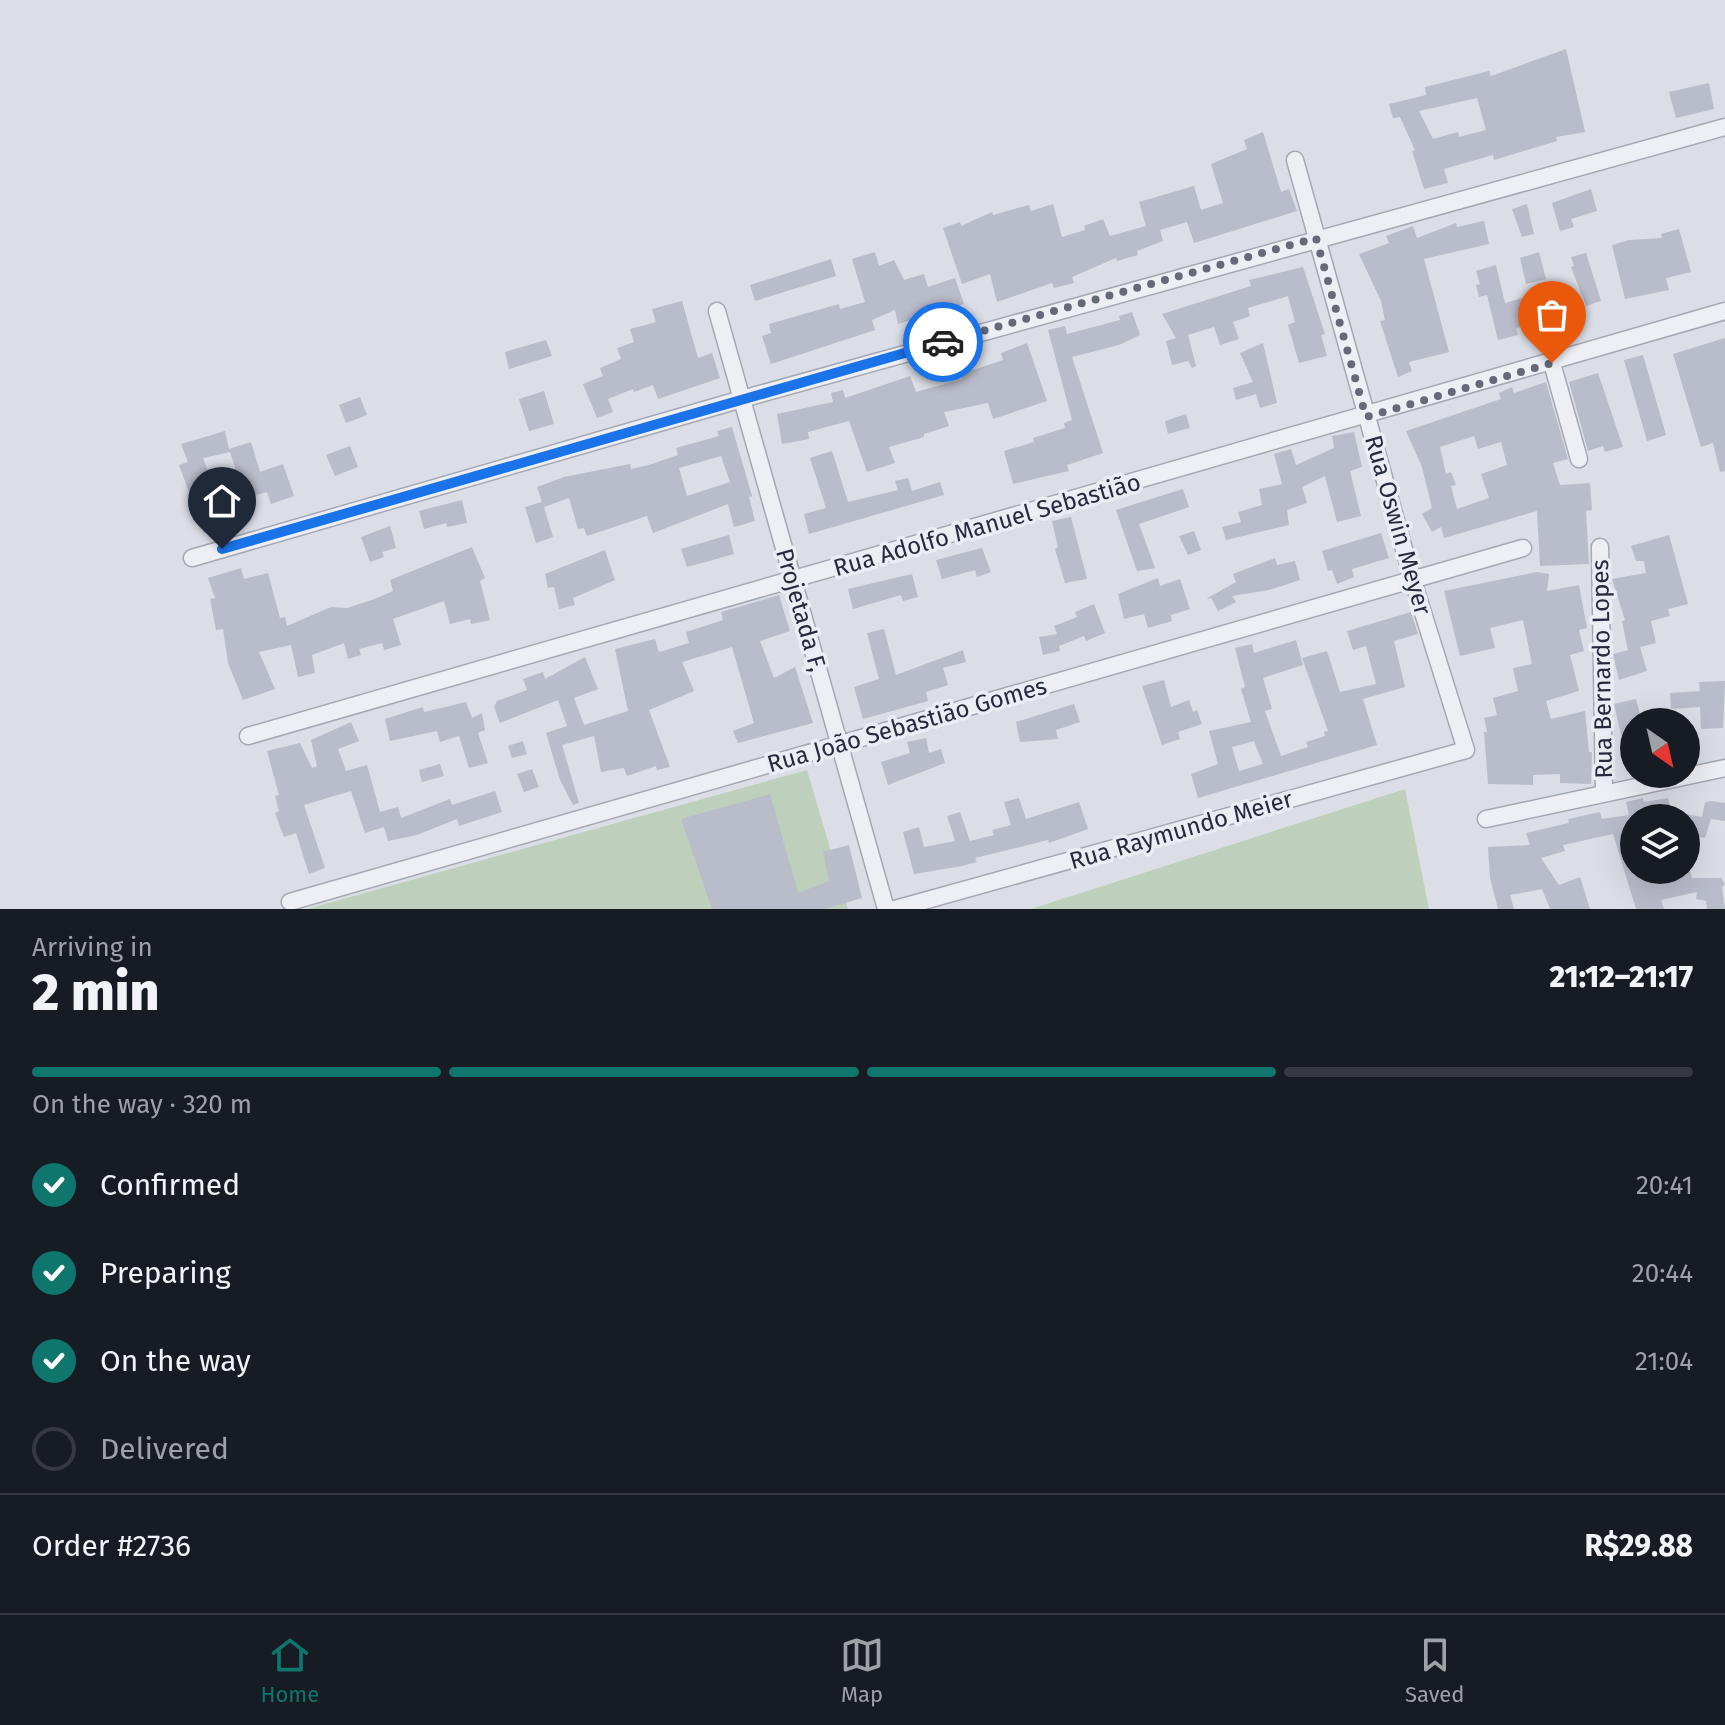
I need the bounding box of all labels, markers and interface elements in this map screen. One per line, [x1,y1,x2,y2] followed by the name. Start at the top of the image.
[1518,281,1586,363] pin
[1530,293,1574,337] icon: bag
[903,302,983,382] courier
[921,320,965,364] icon: car
[1359,432,1437,619] street label: Rua Oswin Meyer
[188,467,256,549] pin
[830,468,1144,582] street label: Rua Adolfo Manuel Sebastião
[200,479,244,523] icon: home
[770,545,832,675] street label: Projetada F,
[1586,559,1618,779] street label: Rua Bernardo Lopes
[764,672,1050,778] street label: Rua João Sebastião Gomes
[1620,708,1700,788] north arrow
[1620,708,1700,884] map controls
[1066,785,1297,875] street label: Rua Raymundo Meier
[1620,804,1700,884] button: layers
[32,932,153,963] text: Arriving in
[1549,959,1693,995] text: 21:12–21:17
[32,961,159,1024] text: 2 min
[32,1089,252,1120] text: On the way · 320 m
[32,1163,76,1207] icon: check
[100,1167,240,1203] text: Confirmed
[1636,1170,1693,1201] text: 20:41
[32,1251,76,1295] icon: check
[100,1255,231,1291] text: Preparing
[1632,1258,1693,1289] text: 20:44
[32,1339,76,1383] icon: check
[100,1343,251,1379] text: On the way
[1635,1346,1693,1377] text: 21:04
[100,1431,229,1467] text: Delivered
[32,1528,191,1564] text: Order #2736
[1585,1528,1693,1564] text: R$29.88
[260,1633,319,1708] tab: Home
[840,1633,884,1708] tab: Map
[1405,1633,1465,1708] tab: Saved

